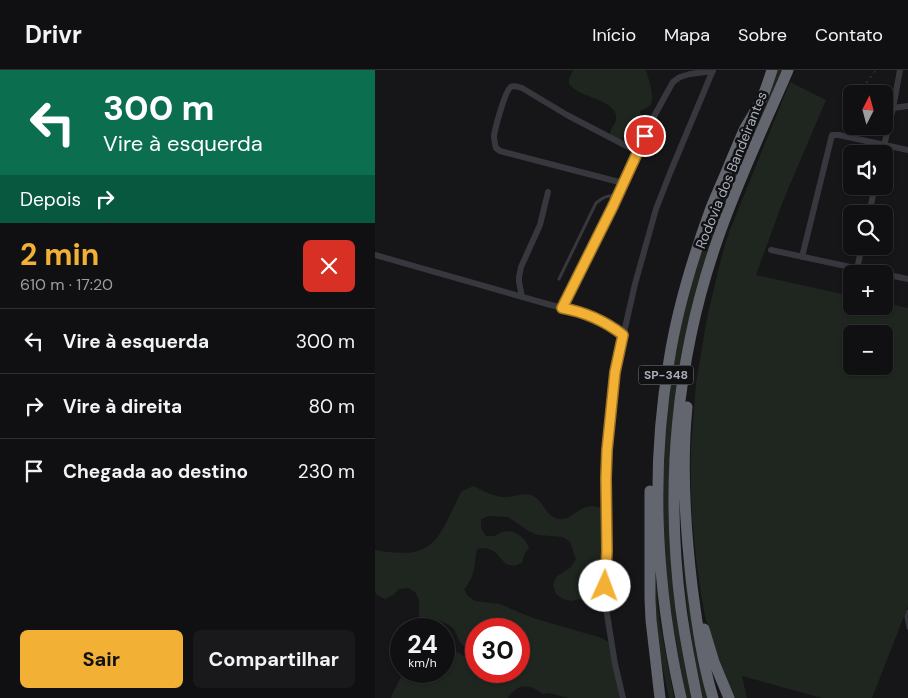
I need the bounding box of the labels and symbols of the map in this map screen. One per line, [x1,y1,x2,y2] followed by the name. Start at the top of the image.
[843,85,893,135] north arrow
[691,89,771,251] street label: Rodovia dos Bandeirantes
[624,115,666,157] pin
[639,366,693,384] road number: SP-348
[578,559,630,611] position arrow
[465,618,530,683] speed limit sign: 30

